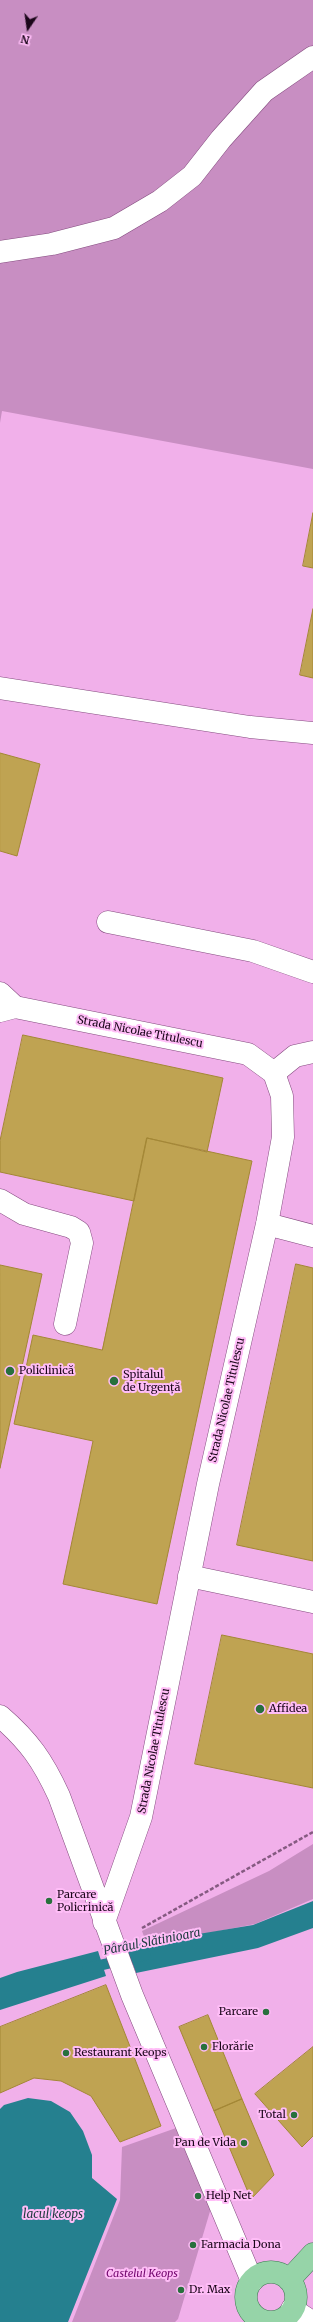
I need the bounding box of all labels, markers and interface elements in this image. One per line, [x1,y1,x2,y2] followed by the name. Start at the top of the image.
[8,8,48,48] north arrow
[19,32,31,47] text: N
[76,1013,204,1051] street label: Strada Nicolae Titulescu
[206,1336,248,1464] street label: Strada Nicolae Titulescu
[19,1364,74,1378] place label: Policlinică
[4,1365,16,1377] marker: Policlinică
[123,1368,180,1394] place label: Spitalul de Urgență
[108,1375,120,1387] marker: Spitalul de Urgență
[135,1687,173,1815] street label: Strada Nicolae Titulescu
[269,1702,307,1716] place label: Affidea
[254,1703,266,1715] marker: Affidea
[57,1888,113,1914] place label: Parcare Policrinică
[44,1896,54,1906] marker: Parcare Policrinică
[102,1926,202,1958] water label: Pârâul Slătinioara
[219,2005,258,2019] place label: Parcare
[261,2007,271,2017] marker: Parcare
[212,2040,253,2054] place label: Florărie
[199,2042,209,2052] marker: Florărie
[74,2046,167,2060] place label: Restaurant Keops
[61,2048,71,2058] marker: Restaurant Keops
[259,2108,286,2122] place label: Total
[289,2110,299,2120] marker: Total
[175,2136,236,2150] place label: Pan de Vida
[239,2138,249,2148] marker: Pan de Vida
[206,2189,251,2203] place label: Help Net
[193,2191,203,2201] marker: Help Net
[23,2208,83,2222] water label: lacul keops
[201,2238,281,2252] place label: Farmacia Dona
[188,2240,198,2250] marker: Farmacia Dona
[106,2267,178,2281] park label: Castelul Keops
[189,2283,230,2297] place label: Dr. Max
[176,2285,186,2295] marker: Dr. Max

